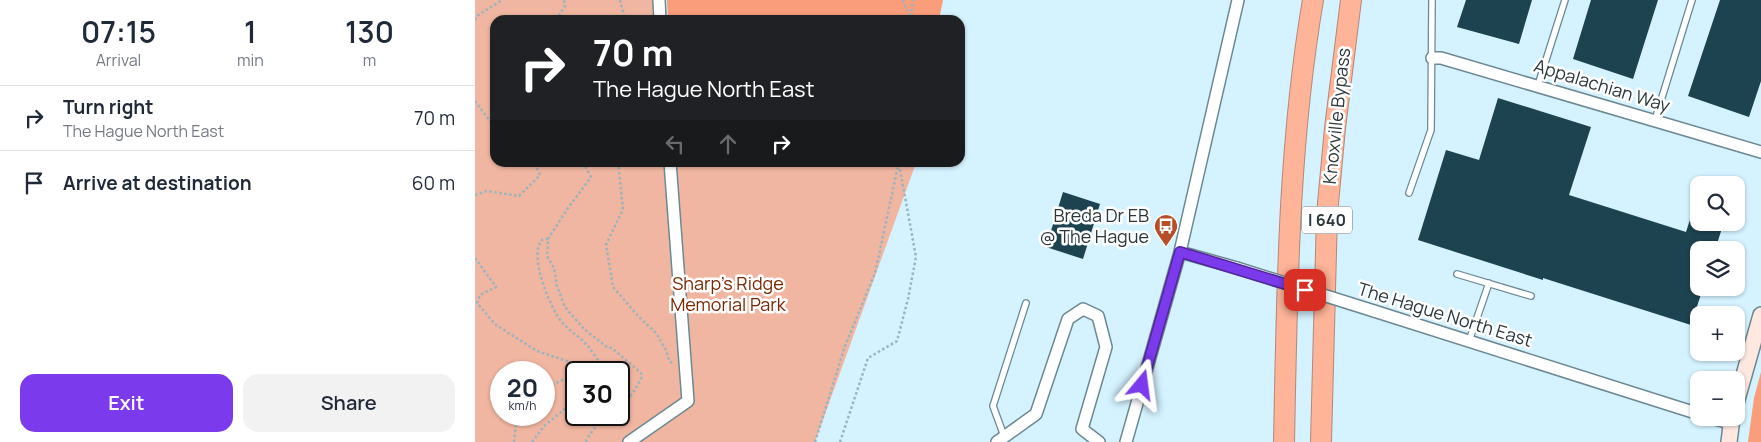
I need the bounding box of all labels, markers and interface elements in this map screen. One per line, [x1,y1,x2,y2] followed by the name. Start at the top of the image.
[81,11,156,52] text: 07:15
[244,11,257,52] text: 1
[345,11,394,52] text: 130
[593,29,673,77] text: 70 m
[510,35,575,100] icon: right
[1317,46,1355,185] street label: Knoxville Bypass
[96,49,141,71] text: Arrival
[237,49,264,71] text: min
[363,49,376,71] text: m
[1531,53,1674,117] street label: Appalachian Way
[593,74,814,104] text: The Hague North East
[63,94,153,120] text: Turn right
[20,104,48,132] icon: right
[414,105,455,131] text: 70 m
[63,120,224,142] text: The Hague North East
[661,130,689,158] icon: left
[714,130,742,158] icon: ahead
[767,130,795,158] icon: right
[20,169,48,197] icon: arrive
[63,170,252,196] text: Arrive at destination
[412,170,455,196] text: 60 m
[1690,176,1745,426] map controls
[1690,176,1745,231] button: search
[1039,203,1149,248] place label: Breda Dr EB @ The Hague
[1302,206,1352,234] road number: I 640
[1153,213,1179,247] bus stop icon: Breda Dr EB @ The Hague
[1690,241,1745,296] button: layers
[1284,269,1326,311] pin
[670,271,787,316] park label: Sharp's Ridge Memorial Park
[1291,276,1319,304] icon: arrive
[1355,276,1535,352] street label: The Hague North East
[1690,306,1745,361] button: +
[1115,358,1167,410] position arrow
[565,361,630,426] speed limit sign: 30
[507,370,538,405] text: 20
[1690,371,1745,426] button: −
[20,374,233,432] button: Exit
[243,374,455,432] button: Share
[509,397,536,414] text: km/h

